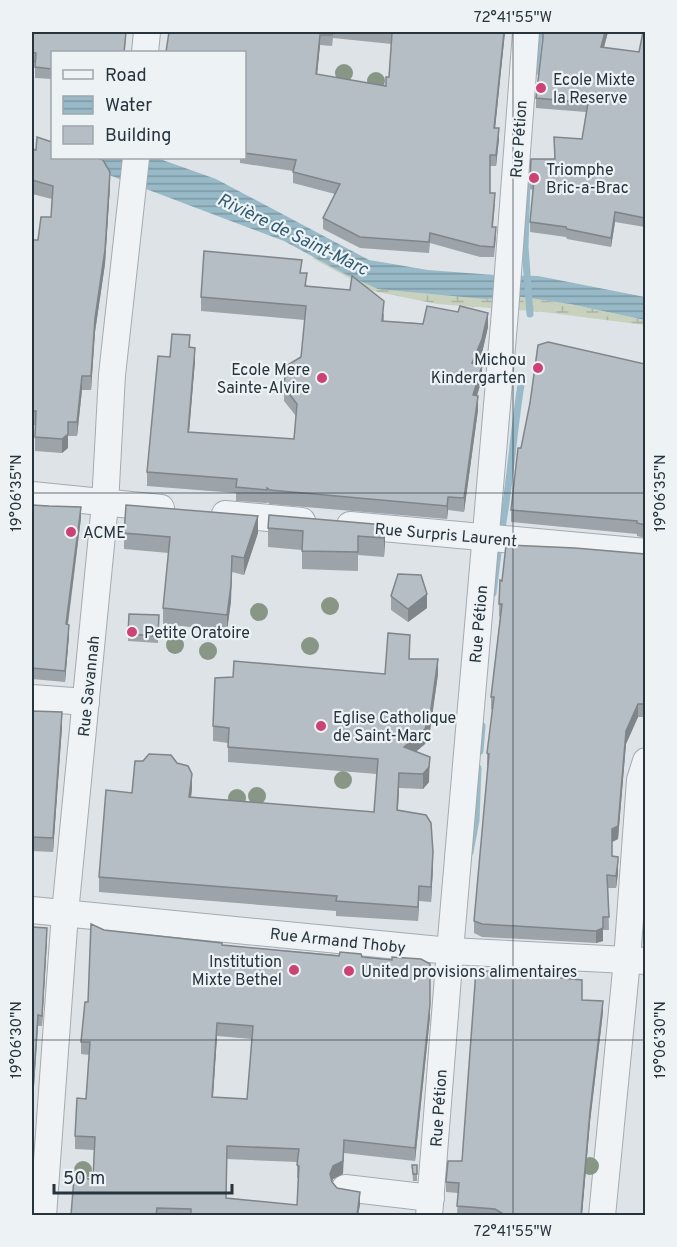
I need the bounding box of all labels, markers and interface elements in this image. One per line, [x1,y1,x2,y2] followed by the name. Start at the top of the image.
[474,9,552,28] text: 72°41'55"W
[51,51,246,159] legend
[105,65,147,88] text: Road
[553,71,635,109] place label: Ecole Mixte la Reserve
[534,81,548,95] marker: Ecole Mixte la Reserve
[105,95,152,118] text: Water
[507,99,533,179] street label: Rue Pétion
[105,125,171,148] text: Building
[546,161,629,199] place label: Triomphe Bric-a-Brac
[527,171,541,185] marker: Triomphe Bric-a-Brac
[213,189,372,282] water label: Rivière de Saint-Marc
[431,351,526,389] place label: Michou Kindergarten
[217,361,310,399] place label: Ecole Mere Sainte-Alvire
[531,361,545,375] marker: Michou Kindergarten
[315,371,329,385] marker: Ecole Mere Sainte-Alvire
[8,454,27,532] text: 19°06'35"N
[652,454,671,532] text: 19°06'35"N
[374,520,518,552] street label: Rue Surpris Laurent
[83,524,126,544] place label: ACME
[64,525,78,539] marker: ACME
[467,584,493,664] street label: Rue Pétion
[144,624,250,644] place label: Petite Oratoire
[125,625,139,639] marker: Petite Oratoire
[75,634,105,738] street label: Rue Savannah
[333,709,456,747] place label: Eglise Catholique de Saint-Marc
[314,719,328,733] marker: Eglise Catholique de Saint-Marc
[269,925,407,959] street label: Rue Armand Thoby
[192,953,282,991] place label: Institution Mixte Bethel
[287,963,301,977] marker: Institution Mixte Bethel
[361,963,577,983] place label: United provisions alimentaires
[342,964,356,978] marker: United provisions alimentaires
[8,1001,27,1079] text: 19°06'30"N
[652,1001,671,1079] text: 19°06'30"N
[427,1068,453,1148] street label: Rue Pétion
[54,1157,232,1195] scale bar
[63,1168,105,1191] text: 50 m
[474,1223,552,1242] text: 72°41'55"W

